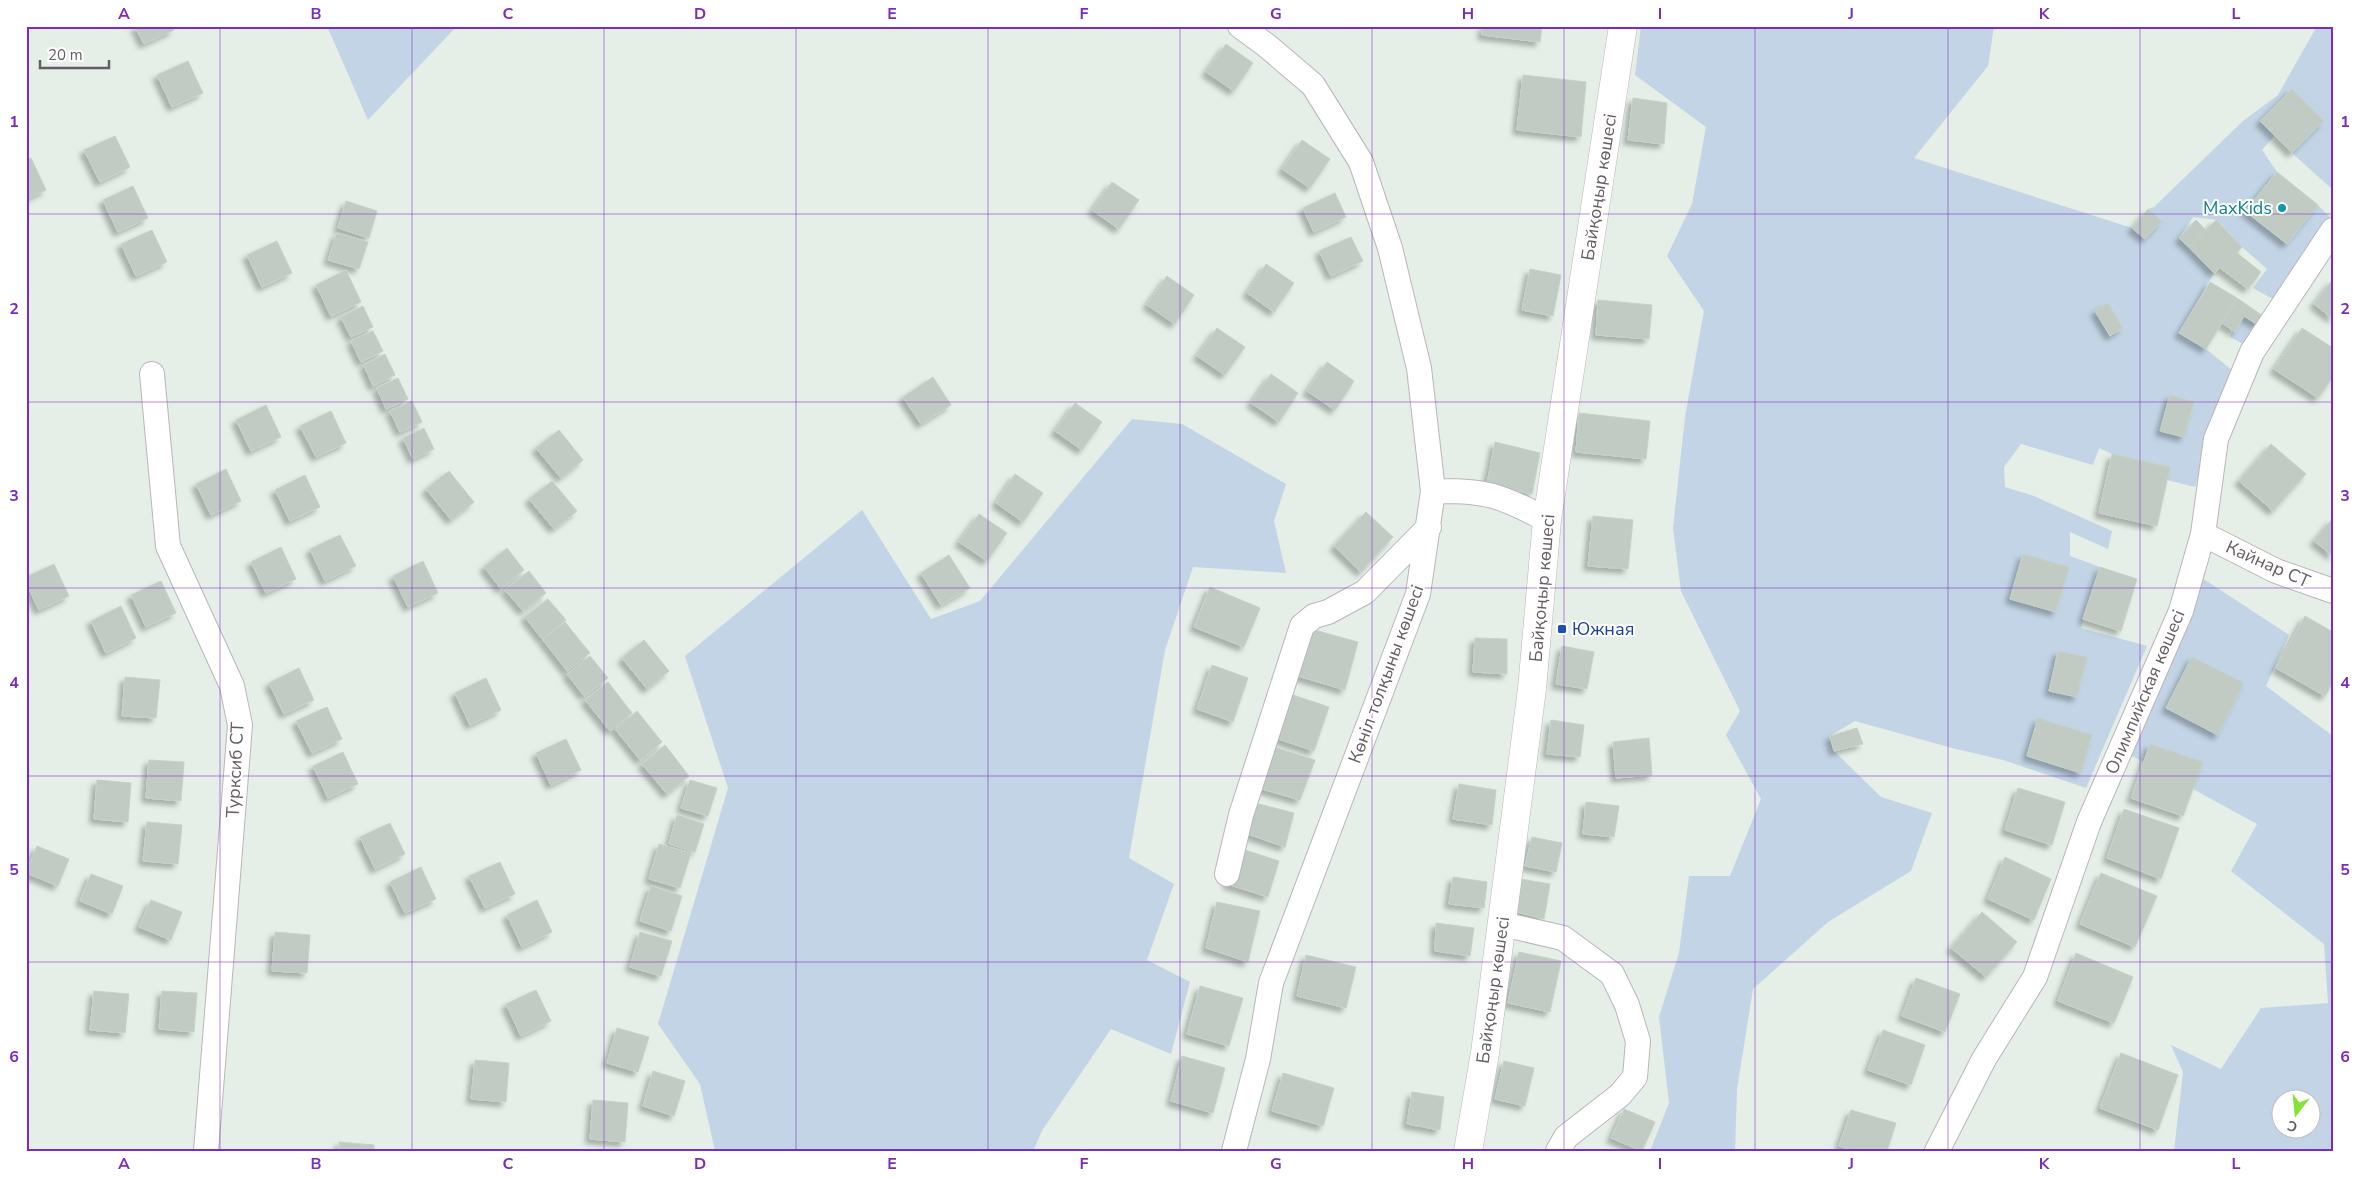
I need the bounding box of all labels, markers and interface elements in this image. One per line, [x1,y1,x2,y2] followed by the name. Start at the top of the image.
[118,3,130,25] text: A
[310,3,322,25] text: B
[503,3,514,25] text: C
[694,3,706,25] text: D
[887,3,897,25] text: E
[1080,3,1089,25] text: F
[1270,3,1282,25] text: G
[1462,3,1474,25] text: H
[1658,3,1662,25] text: I
[1847,3,1854,25] text: J
[2039,3,2051,25] text: K
[2232,3,2241,25] text: L
[40,38,109,70] scale bar
[48,45,83,65] text: 20 m
[9,111,19,133] text: 1
[2340,111,2350,133] text: 1
[1576,112,1622,262] street label: Байқоңыр көшесі
[2203,196,2272,220] place label: MaxKids
[2276,202,2288,214] marker: MaxKids
[9,298,19,320] text: 2
[2340,298,2350,320] text: 2
[9,485,19,507] text: 3
[2340,485,2350,507] text: 3
[1524,513,1560,663] street label: Байқоңыр көшесі
[2222,535,2314,593] street label: Кайнар СТ
[1343,582,1429,766] street label: Көніл толқыны көшесі
[2099,606,2191,778] street label: Олимпийская көшесі
[1572,617,1634,641] place label: Южная
[1556,623,1568,635] marker: Южная
[9,672,19,694] text: 4
[2340,672,2350,694] text: 4
[221,721,249,818] street label: Турксиб СТ
[9,859,19,881] text: 5
[2340,859,2350,881] text: 5
[1471,915,1515,1065] street label: Байқоңыр көшесі
[9,1046,19,1068] text: 6
[2340,1046,2350,1068] text: 6
[2272,1090,2322,1140] north arrow
[2285,1115,2300,1136] text: С
[118,1153,130,1175] text: A
[310,1153,322,1175] text: B
[503,1153,514,1175] text: C
[694,1153,706,1175] text: D
[887,1153,897,1175] text: E
[1080,1153,1089,1175] text: F
[1270,1153,1282,1175] text: G
[1462,1153,1474,1175] text: H
[1658,1153,1662,1175] text: I
[1847,1153,1854,1175] text: J
[2039,1153,2051,1175] text: K
[2232,1153,2241,1175] text: L

